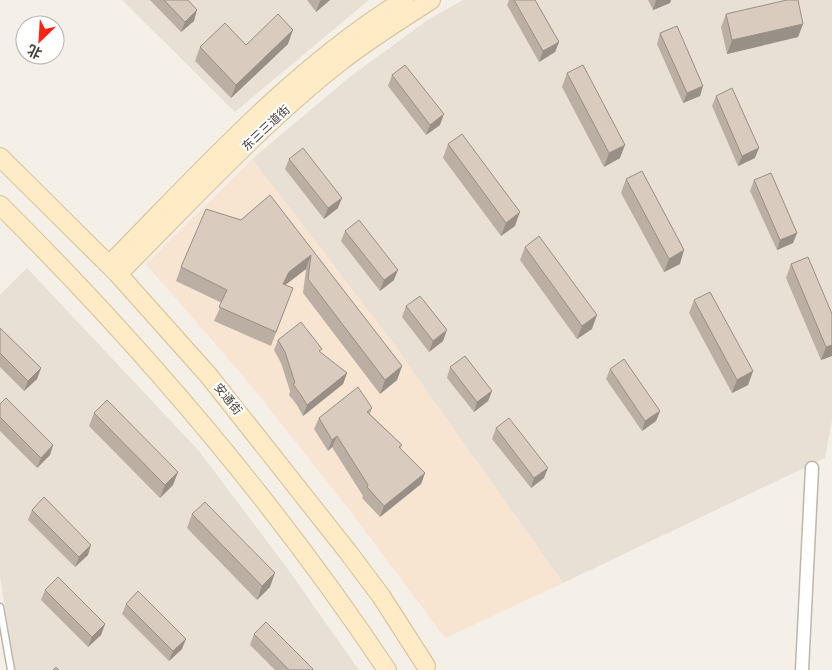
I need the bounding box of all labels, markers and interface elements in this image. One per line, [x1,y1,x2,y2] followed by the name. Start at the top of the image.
[15,15,65,65] north arrow
[25,42,44,62] text: 北
[239,102,293,154] street label: 东三三道街
[211,381,245,417] street label: 安通街

